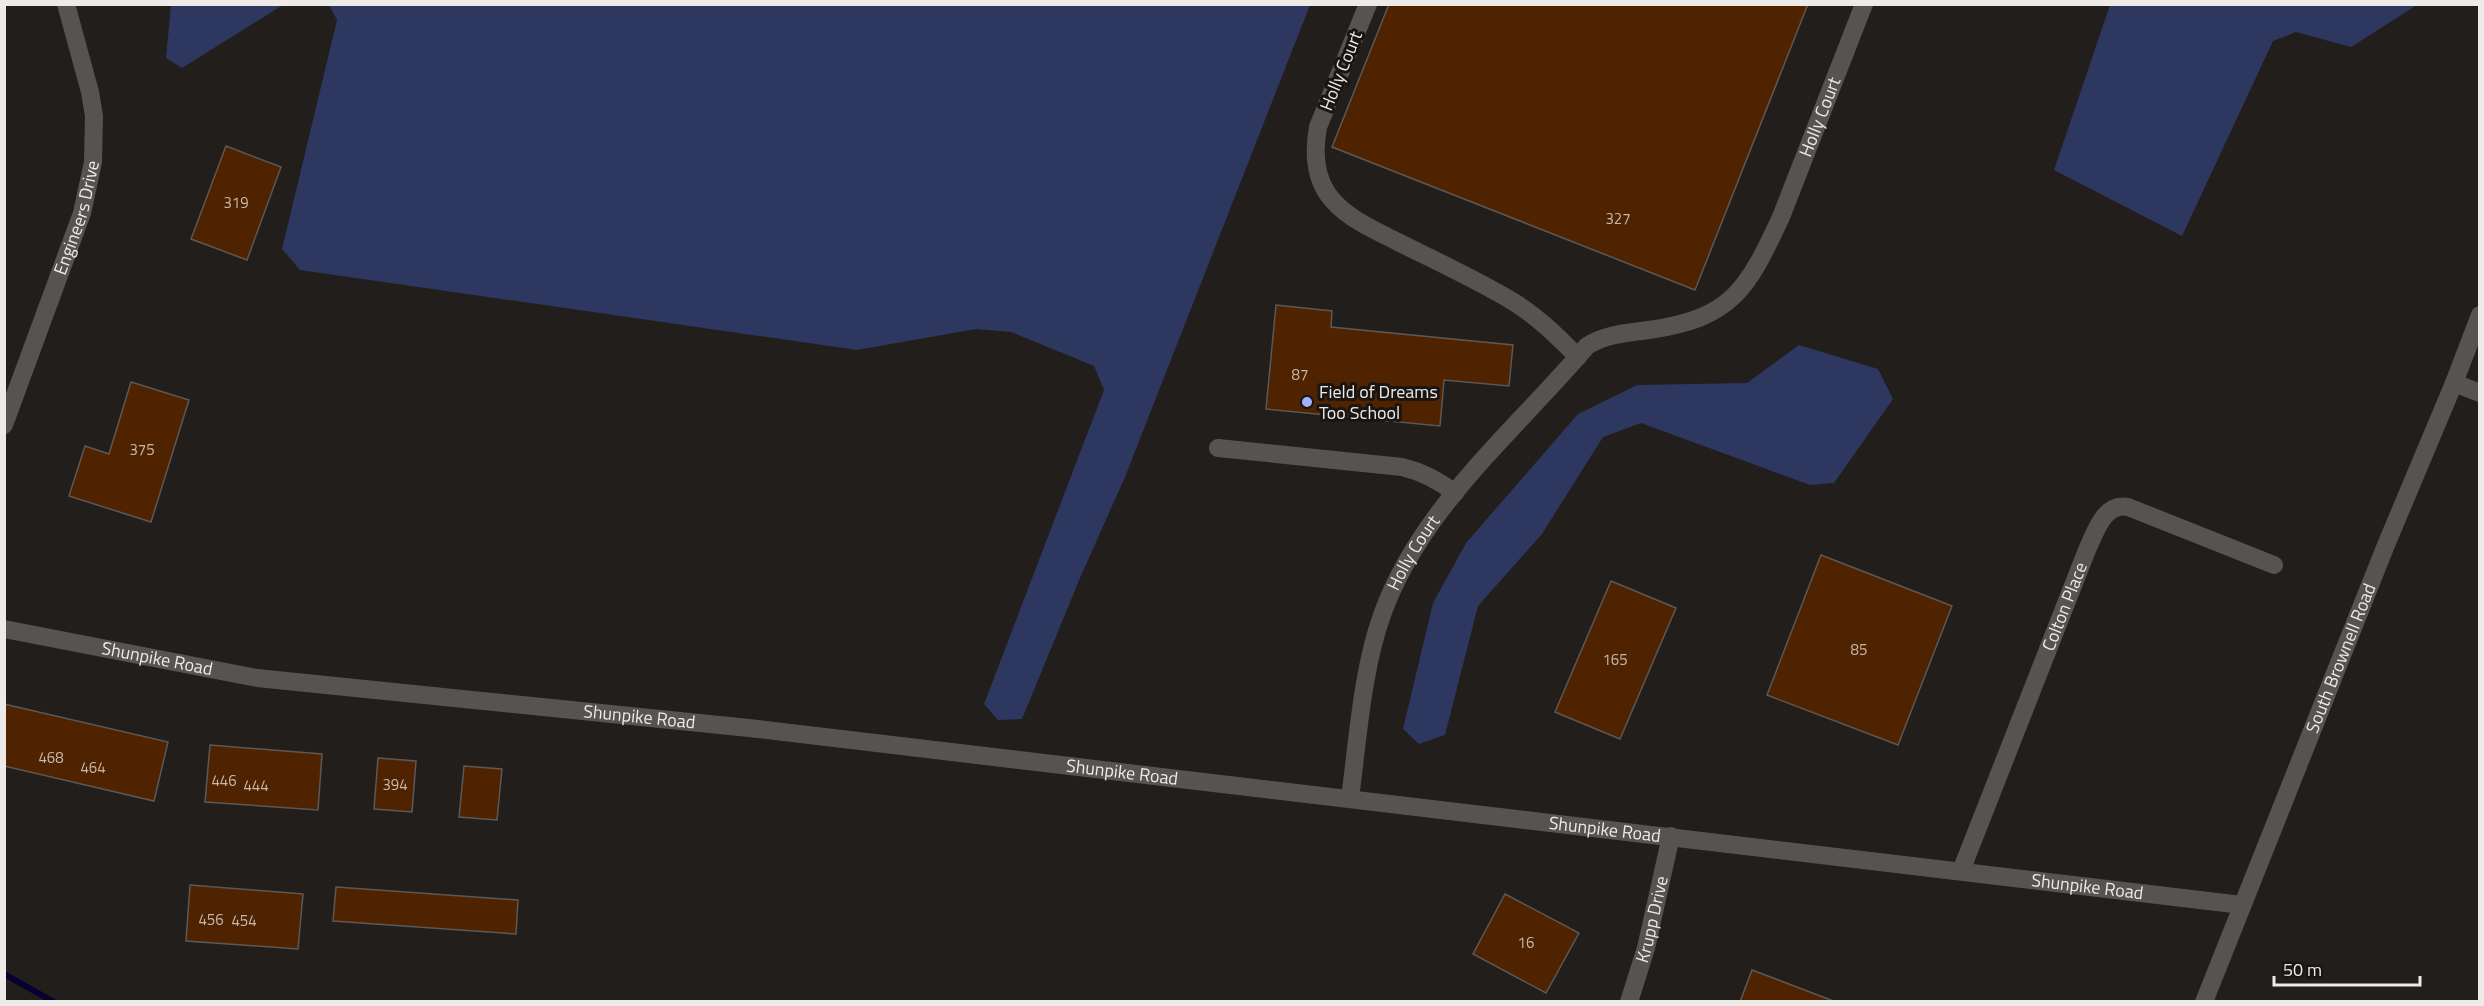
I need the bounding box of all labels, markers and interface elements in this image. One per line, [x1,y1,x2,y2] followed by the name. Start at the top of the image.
[1312,26,1369,115] street label: Holly Court
[1792,72,1848,161] street label: Holly Court
[46,158,106,279] street label: Engineers Drive
[223,191,249,214] house number: 319
[1605,207,1631,230] house number: 327
[1292,363,1308,386] house number: 87
[1319,378,1438,426] place label: Field of Dreams Too School
[1300,395,1314,409] marker: Field of Dreams Too School
[129,438,155,461] house number: 375
[1380,509,1446,595] street label: Holly Court
[2035,558,2094,655] street label: Colton Place
[2298,579,2382,737] street label: South Brownell Road
[99,634,215,682] street label: Shunpike Road
[1851,638,1867,661] house number: 85
[1602,648,1628,671] house number: 165
[582,697,697,735] street label: Shunpike Road
[38,746,64,769] house number: 468
[1065,752,1180,792] street label: Shunpike Road
[80,756,106,779] house number: 464
[211,769,237,792] house number: 446
[382,773,408,796] house number: 394
[243,774,269,797] house number: 444
[1547,809,1662,849] street label: Shunpike Road
[2030,866,2145,906] street label: Shunpike Road
[1628,873,1675,966] street label: Krupp Drive
[198,908,224,931] house number: 456
[231,909,257,932] house number: 454
[1518,931,1534,954] house number: 16
[2274,949,2420,987] scale bar
[2283,956,2322,983] text: 50 m

